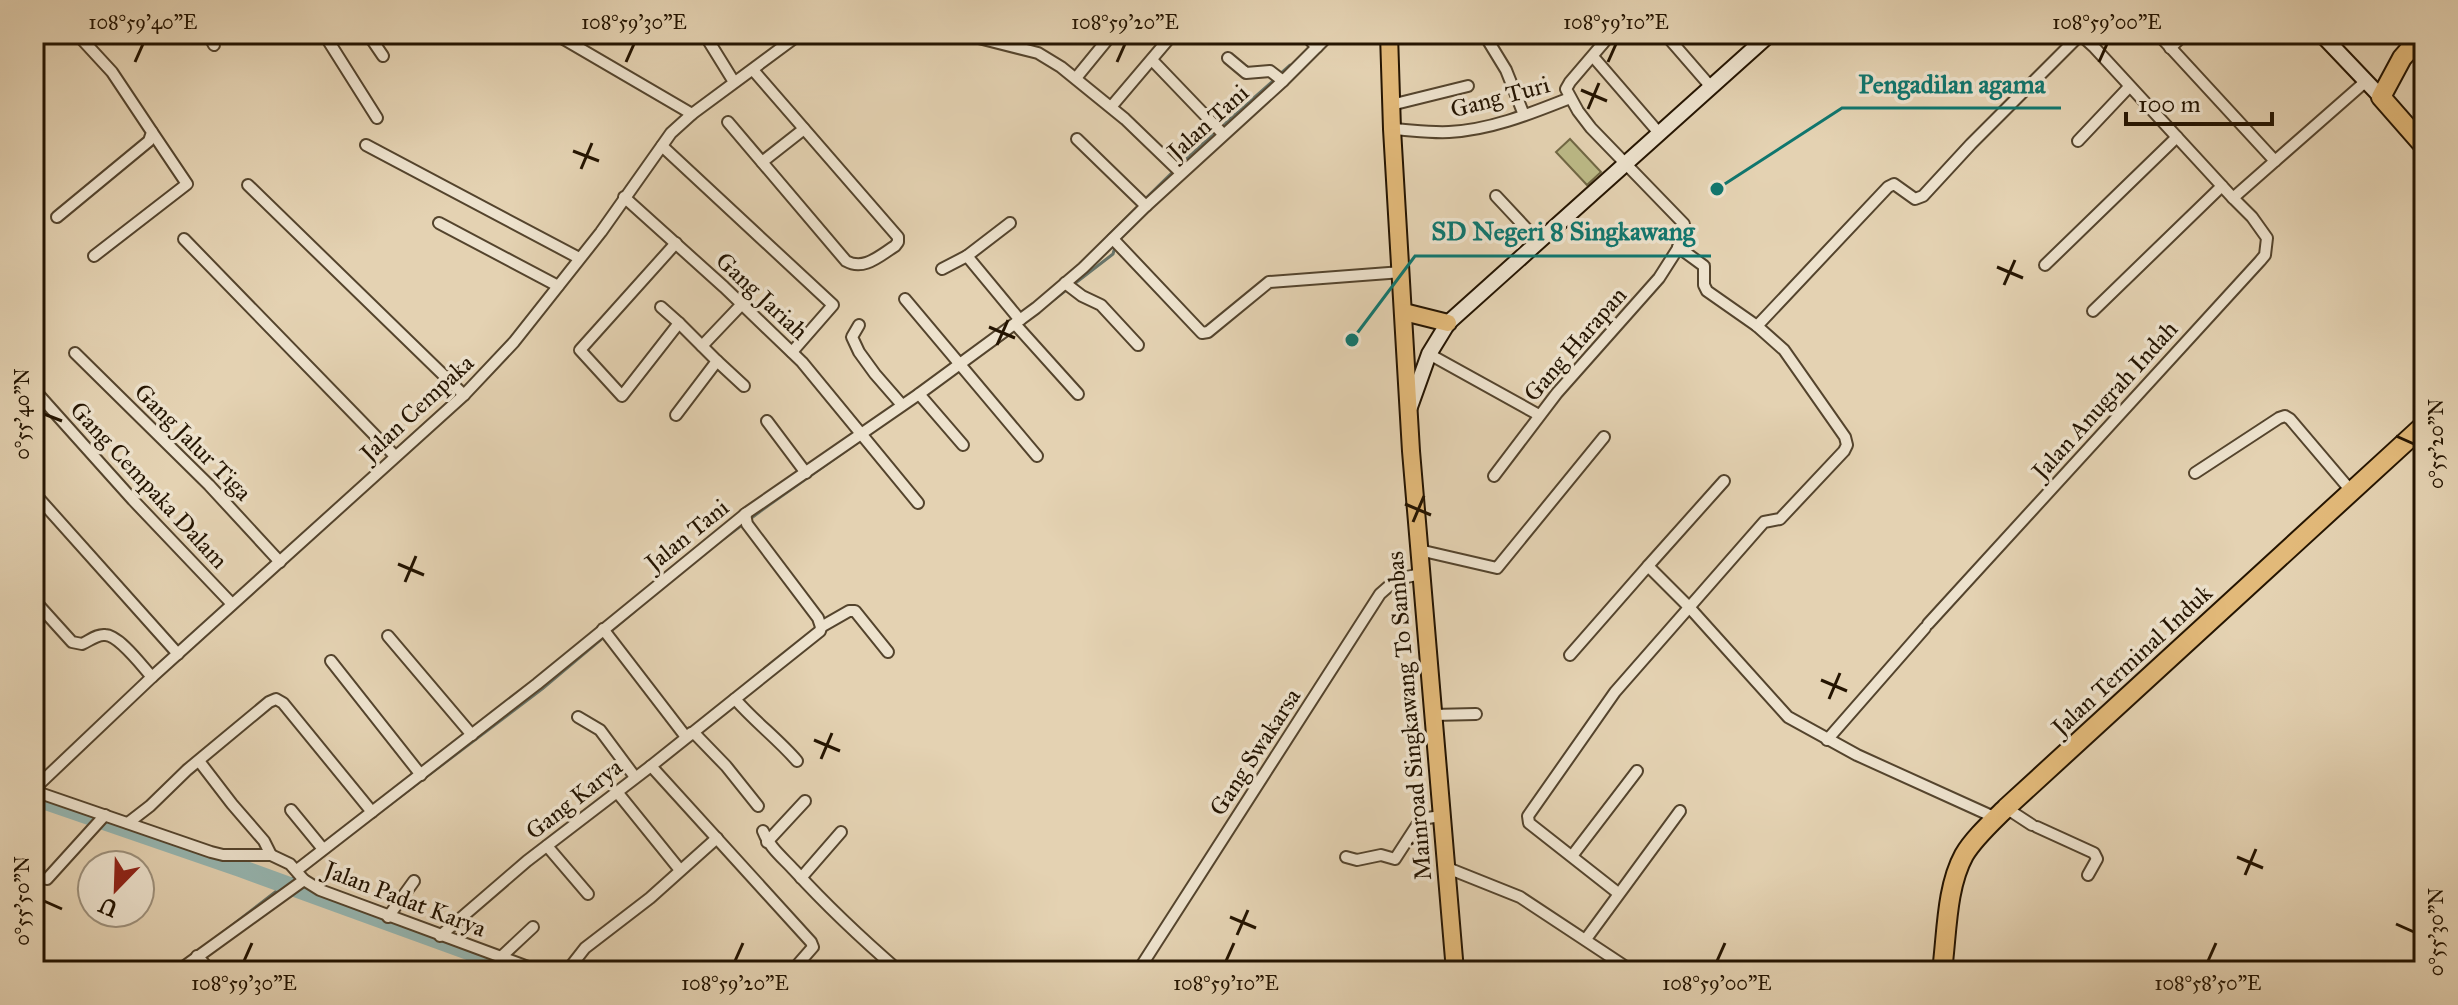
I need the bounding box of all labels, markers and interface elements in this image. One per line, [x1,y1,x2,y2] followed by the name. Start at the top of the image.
[89,10,197,34] text: 108°59'40"E
[581,10,687,34] text: 108°59'30"E
[1071,10,1179,34] text: 108°59'20"E
[1563,10,1669,34] text: 108°59'10"E
[2052,10,2162,34] text: 108°59'00"E
[1842,58,2061,108] callout: Pengadilan agama
[1858,68,2047,101] text: Pengadilan agama
[1447,69,1553,125] street label: Gang Turi
[2126,76,2272,126] scale bar
[1159,78,1255,168] street label: Jalan Tani
[2138,89,2201,119] text: 100 m
[1415,206,1711,256] callout: SD Negeri 8 Singkawang
[1431,215,1696,248] text: SD Negeri 8 Singkawang
[710,246,814,346] street label: Gang Jariah
[1517,280,1633,408] street label: Gang Harapan
[2024,314,2184,488] street label: Jalan Anugrah Indah
[352,347,481,470] street label: Jalan Cempaka
[10,368,34,460] text: 0°55'40"N
[128,377,259,508] street label: Gang Jalur Tiga
[64,395,234,575] street label: Gang Cempaka Dalam
[2424,399,2448,489] text: 0°55'20"N
[637,492,735,580] street label: Jalan Tani
[1380,550,1438,882] street label: Mainroad Singkawang To Sambas
[2043,577,2219,744] street label: Jalan Terminal Induk
[1203,682,1308,821] street label: Gang Swakarsa
[520,751,629,846] street label: Gang Karya
[76,849,156,929] north arrow
[317,853,491,944] street label: Jalan Padat Karya
[10,856,34,946] text: 0°55'50"N
[2424,888,2448,976] text: 0°55'30"N
[95,891,122,923] text: U
[191,971,297,995] text: 108°59'30"E
[681,971,789,995] text: 108°59'20"E
[1173,971,1279,995] text: 108°59'10"E
[1662,971,1772,995] text: 108°59'00"E
[2155,971,2261,995] text: 108°58'50"E

